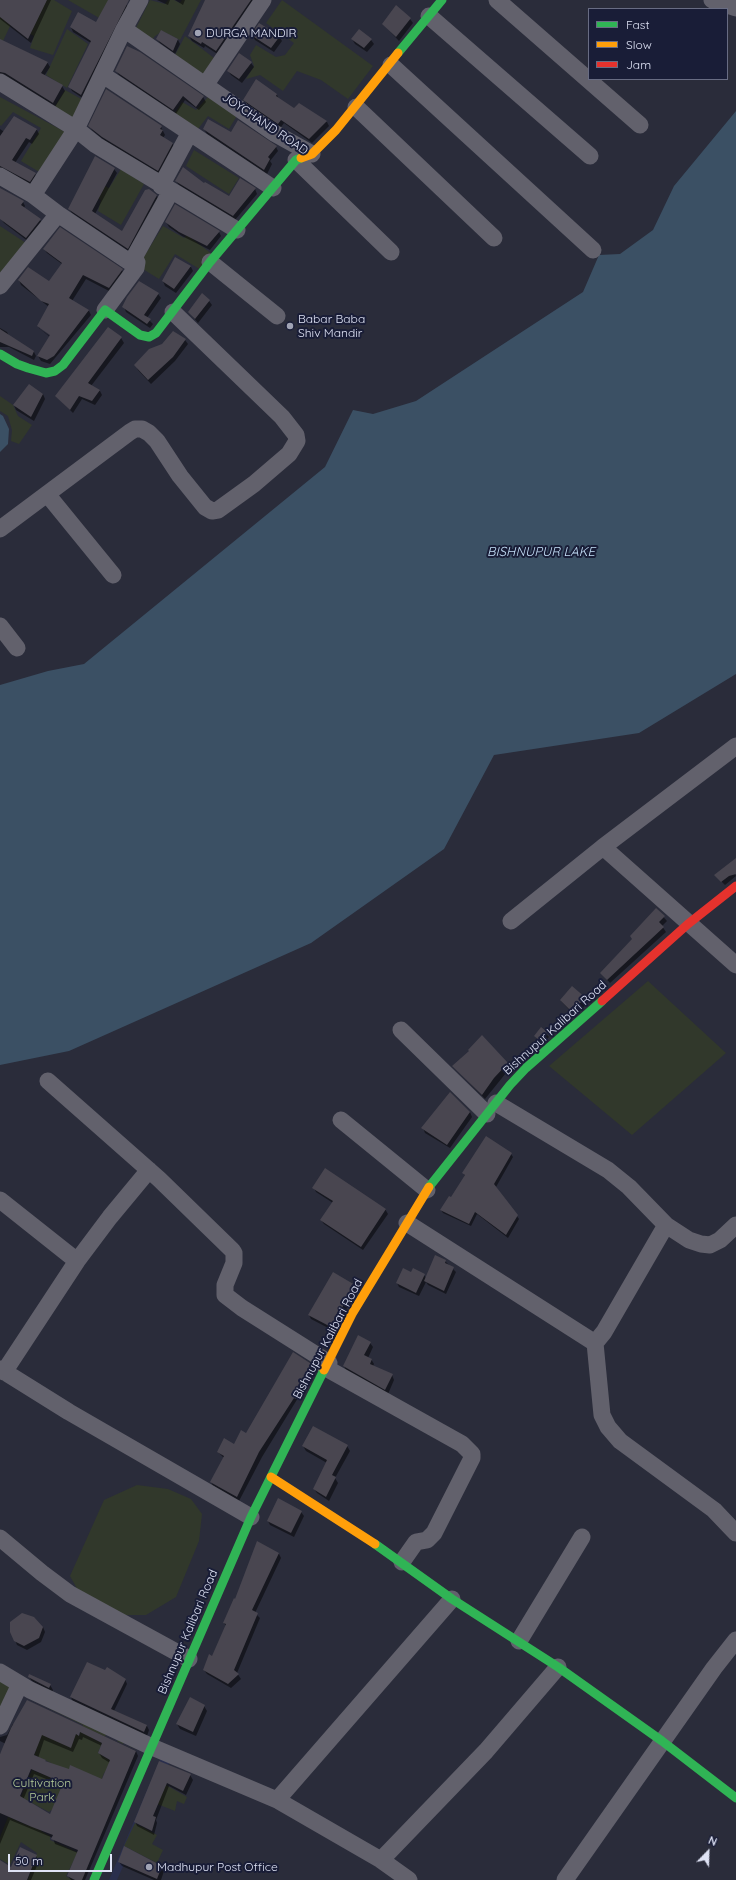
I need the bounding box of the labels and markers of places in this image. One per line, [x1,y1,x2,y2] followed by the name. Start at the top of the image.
[206,26,297,40] place label: DURGA MANDIR
[193,28,203,38] marker: DURGA MANDIR
[298,312,365,340] place label: Babar Baba Shiv Mandir
[285,321,295,331] marker: Babar Baba Shiv Mandir
[157,1860,278,1874] place label: Madhupur Post Office
[144,1862,154,1872] marker: Madhupur Post Office

